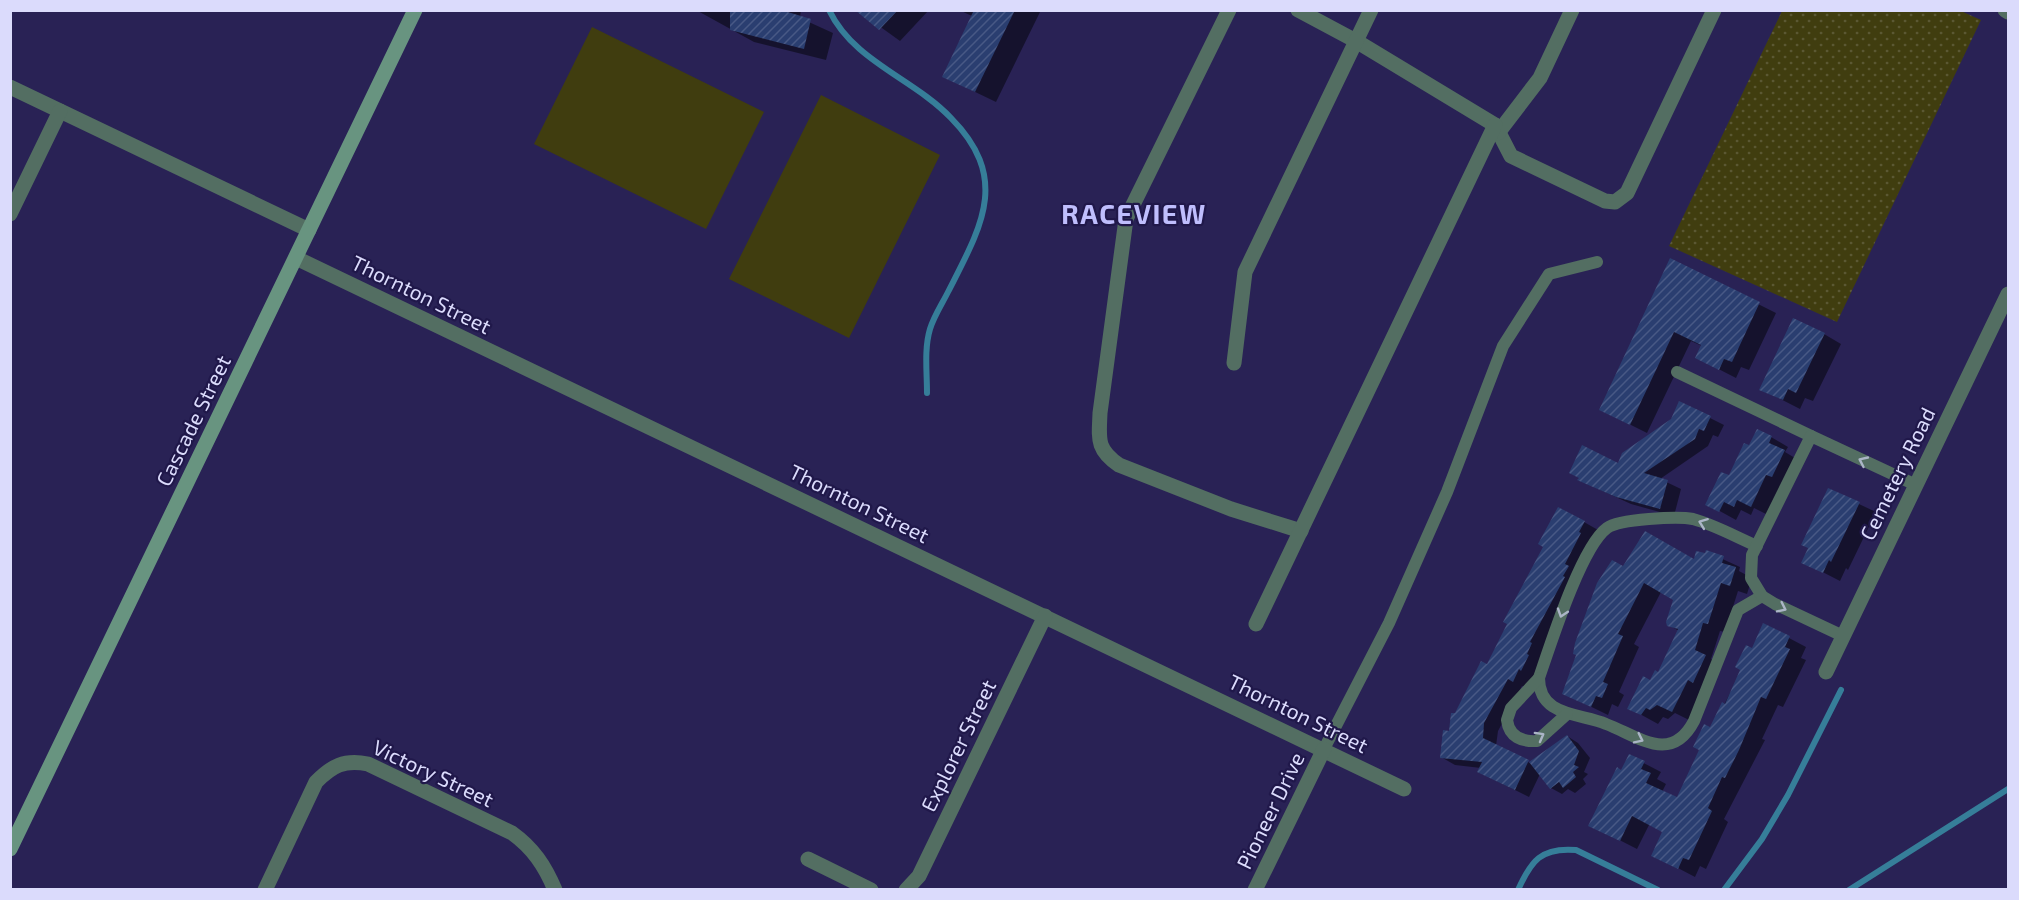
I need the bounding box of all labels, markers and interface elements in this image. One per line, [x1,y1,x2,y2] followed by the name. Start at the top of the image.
[1061,197,1207,229] district label: RACEVIEW
[348,249,496,338] street label: Thornton Street
[150,351,235,490] street label: Cascade Street
[1854,403,1940,544] street label: Cemetery Road
[1859,456,1870,468] one-way arrow
[786,458,934,547] street label: Thornton Street
[1698,518,1709,530] one-way arrow
[1776,600,1787,612] one-way arrow
[1557,607,1569,618] one-way arrow
[1225,668,1373,757] street label: Thornton Street
[915,675,1000,815] street label: Explorer Street
[1534,732,1544,743] one-way arrow
[1633,732,1644,744] one-way arrow
[369,734,498,812] street label: Victory Street
[1231,748,1309,873] street label: Pioneer Drive

